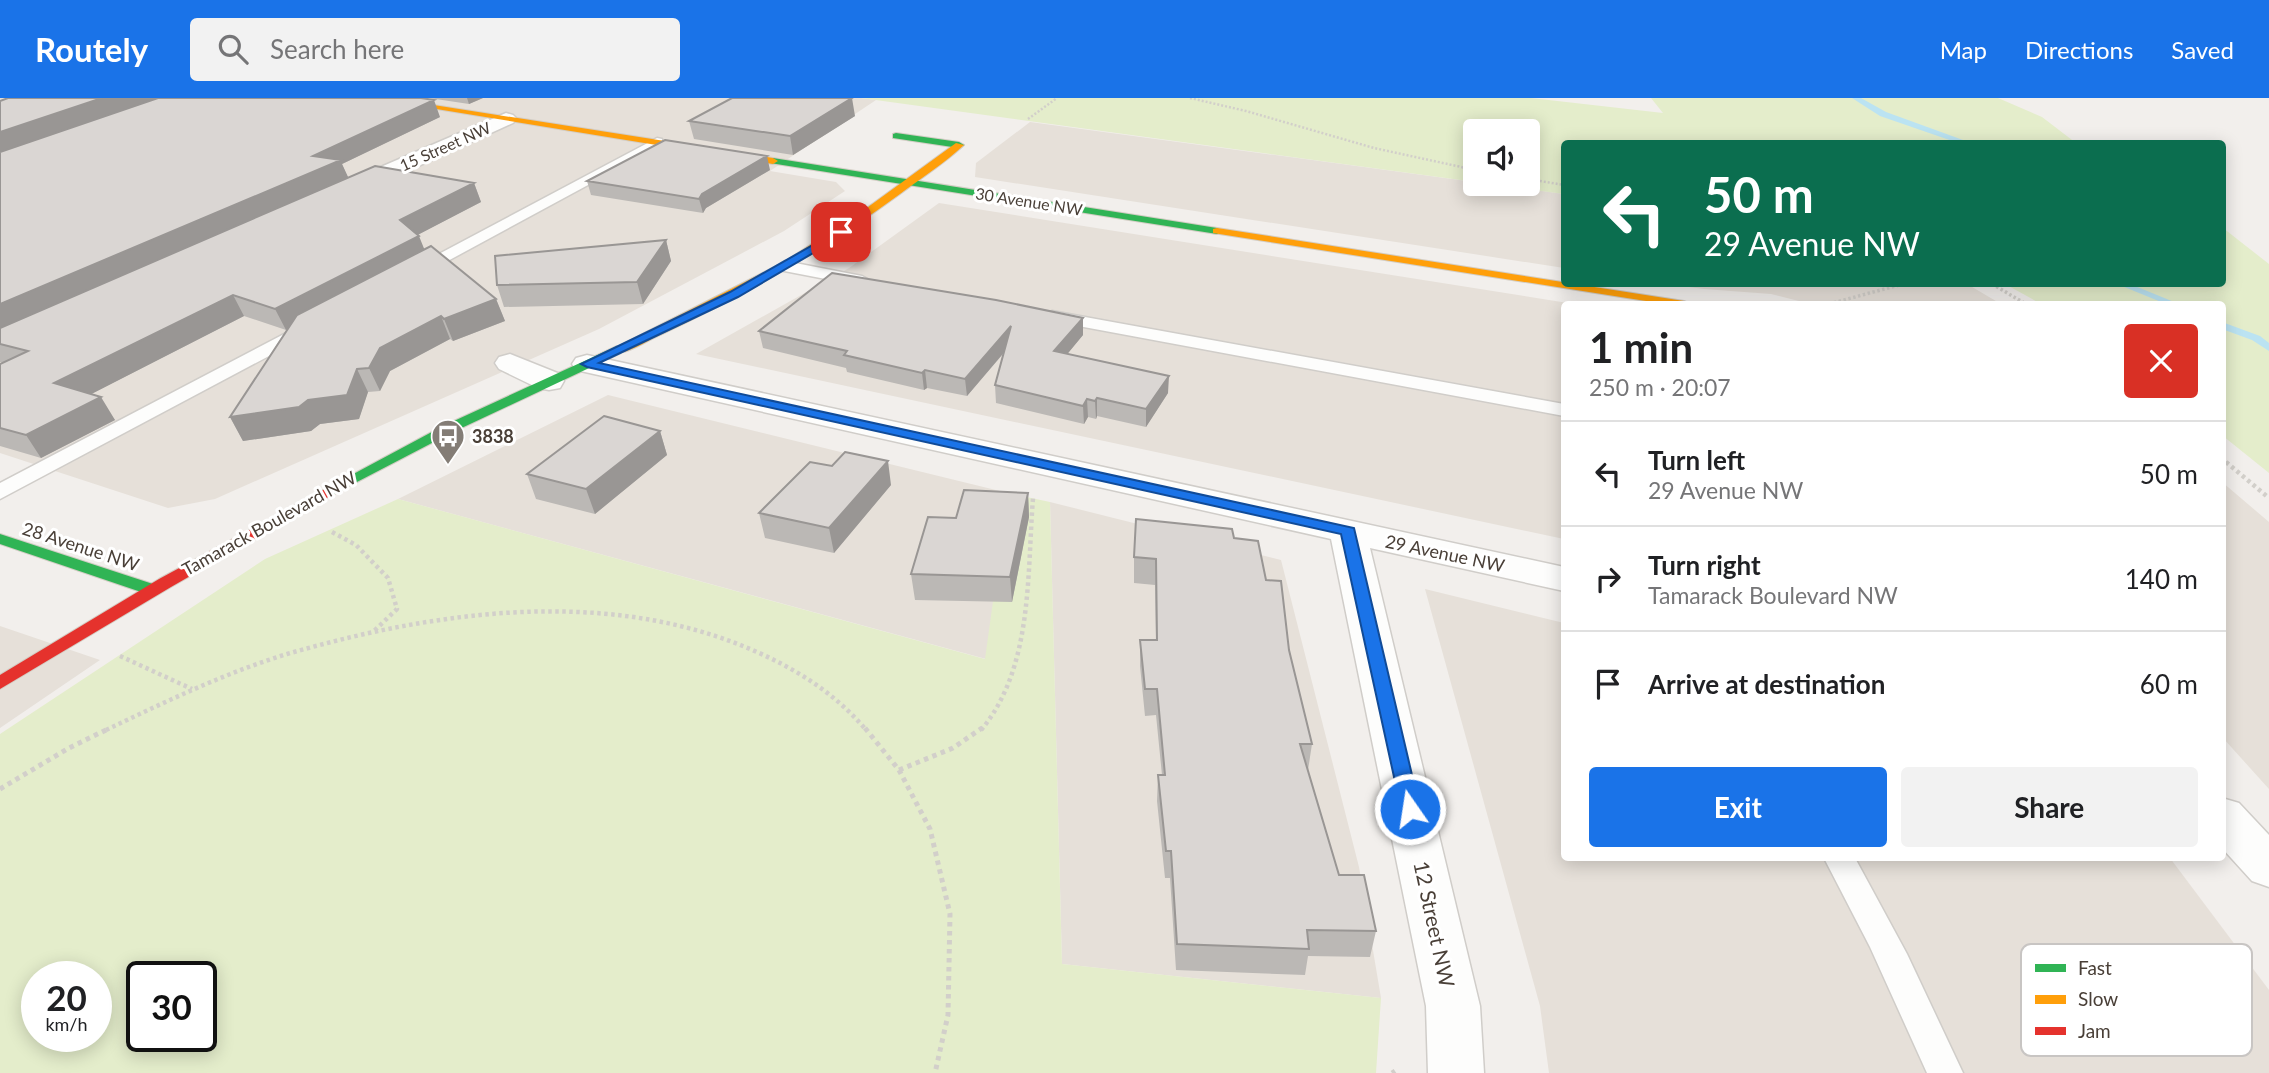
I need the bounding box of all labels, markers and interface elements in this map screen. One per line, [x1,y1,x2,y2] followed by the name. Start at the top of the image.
[190,18,680,81] search box
[35,29,148,69] text: Routely
[214,30,252,68] icon: search
[270,33,404,65] text: Search here
[1940,35,1987,64] text: Map
[2025,35,2133,64] text: Directions
[2171,35,2234,64] text: Saved
[397,117,494,175] street label: 15 Street NW
[1463,119,1540,196] map controls
[1463,119,1540,196] button: sound
[1704,165,1814,223] text: 50 m
[1589,168,1680,259] icon: left
[974,183,1084,219] street label: 30 Avenue NW
[811,202,871,262] pin
[822,213,860,251] icon: arrive
[1704,224,1920,263] text: 29 Avenue NW
[1589,322,1693,372] text: 1 min
[2124,324,2198,398] button: close
[1589,373,1731,401] text: 250 m · 20:07
[429,417,467,466] bus stop icon: 3838
[472,425,514,447] place label: 3838
[1648,444,1745,476] text: Turn left
[1589,455,1627,493] icon: left
[2140,458,2198,490] text: 50 m
[178,466,360,580] street label: Tamarack Boulevard NW
[1648,476,1803,504] text: 29 Avenue NW
[20,517,143,575] street label: 28 Avenue NW
[1383,530,1507,576] street label: 29 Avenue NW
[1648,549,1761,581] text: Turn right
[1589,560,1627,598] icon: right
[2125,563,2198,595] text: 140 m
[1648,581,1898,609] text: Tamarack Boulevard NW
[1589,665,1627,703] icon: arrive
[1648,668,1885,700] text: Arrive at destination
[2140,668,2198,700] text: 60 m
[1589,767,1887,847] button: Exit
[1901,767,2198,847] button: Share
[1373,772,1447,846] position arrow
[1409,859,1461,990] street label: 12 Street NW
[2021,944,2252,1056] legend
[2078,956,2112,979] text: Fast
[126,961,217,1052] speed limit sign: 30
[46,976,87,1018] text: 20
[2078,987,2118,1010] text: Slow
[45,1013,88,1035] text: km/h
[2078,1019,2111,1042] text: Jam

